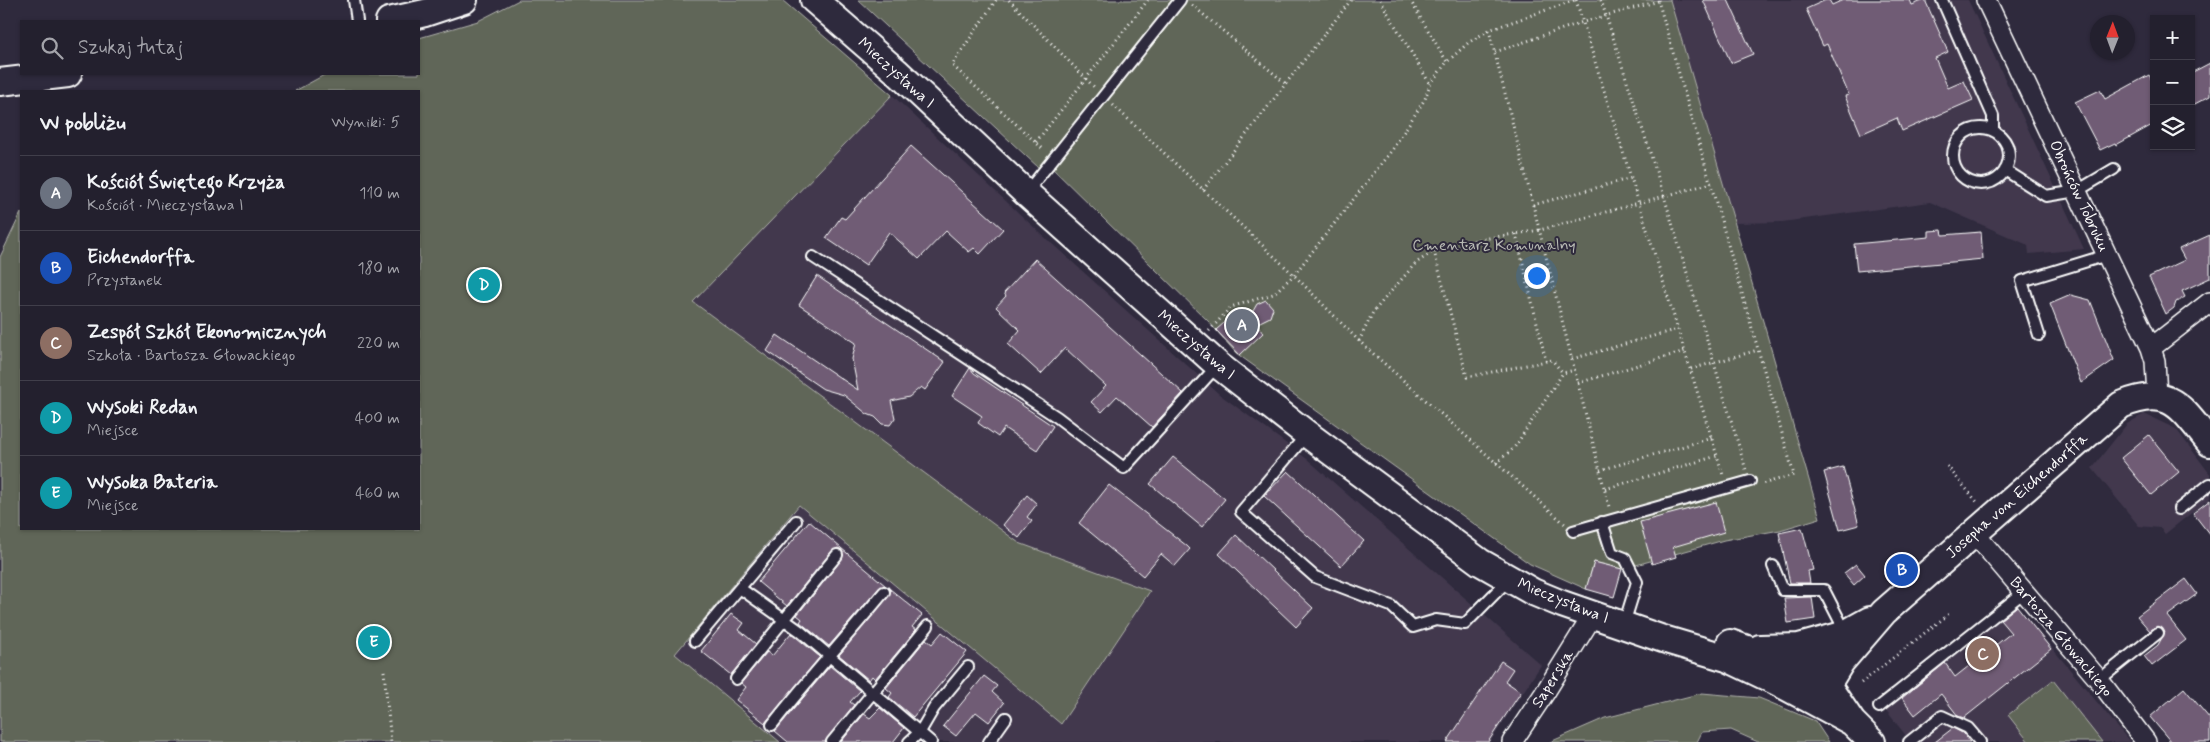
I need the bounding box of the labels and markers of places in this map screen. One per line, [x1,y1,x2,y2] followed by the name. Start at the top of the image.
[468,266,500,304] pin: D
[1226,306,1258,344] pin: A
[1886,551,1918,589] pin: B
[358,623,390,661] pin: E
[1967,635,1999,673] pin: C

